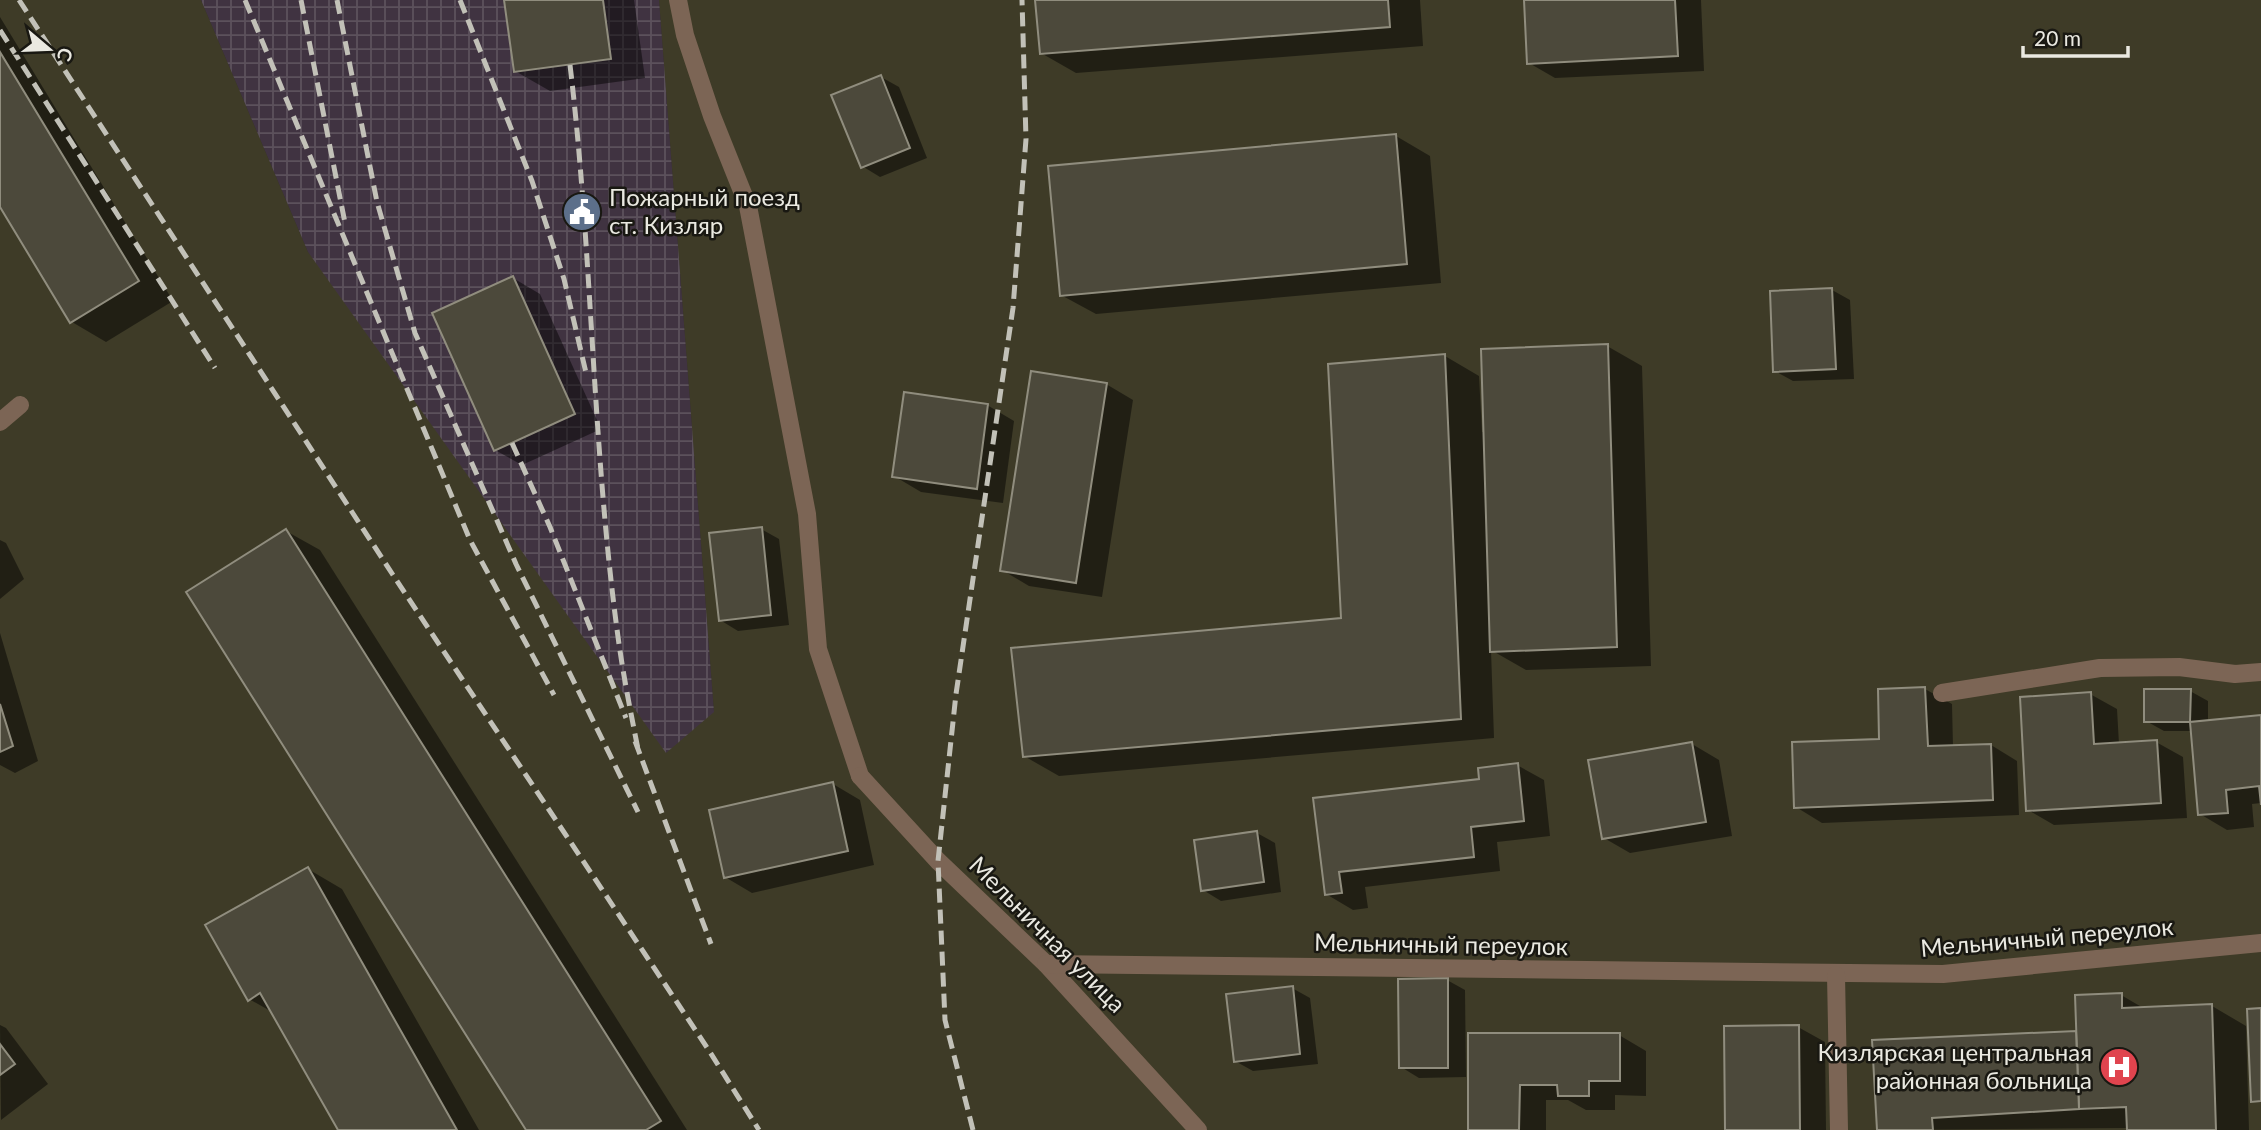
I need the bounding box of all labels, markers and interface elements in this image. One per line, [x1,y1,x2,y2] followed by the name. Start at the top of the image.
[14,14,84,84] north arrow
[2023,14,2128,58] scale bar
[2034,25,2081,50] text: 20 m
[52,45,78,65] text: С
[609,182,800,239] place label: Пожарный поезд ст. Кизляр
[561,191,603,233] public building icon: Пожарный поезд ст. Кизляр
[964,850,1132,1018] street label: Мельничная улица
[1919,911,2175,962] street label: Мельничный переулок
[1314,927,1569,960] street label: Мельничный переулок
[1818,1037,2092,1094] place label: Кизлярская центральная районная больница
[2098,1046,2140,1088] hospital icon: Кизлярская центральная районная больница

